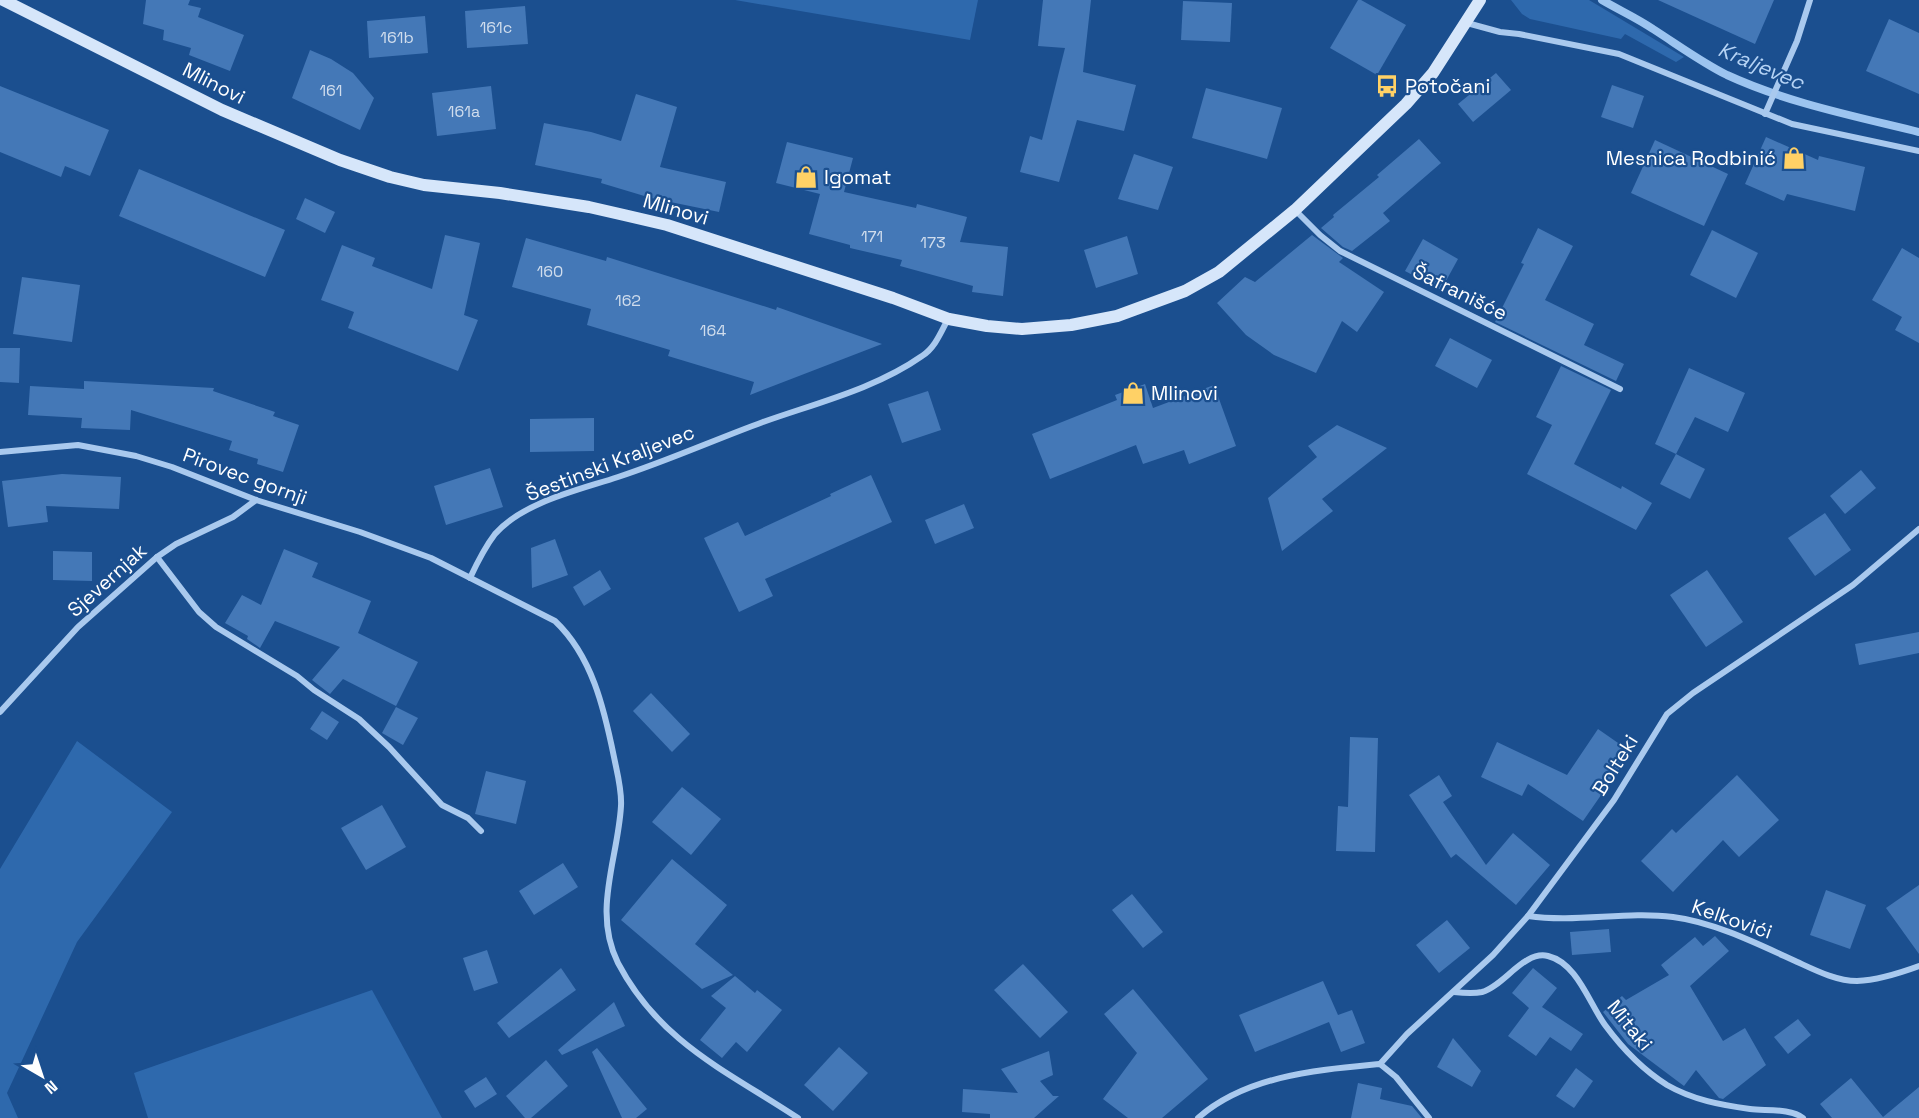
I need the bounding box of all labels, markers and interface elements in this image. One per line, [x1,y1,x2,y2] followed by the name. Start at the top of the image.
[480,17,512,38] house number: 161c
[380,27,414,48] house number: 161b
[1714,35,1810,96] water label: Kraljevec
[178,56,250,110] street label: Mlinovi
[1374,73,1400,99] bus stop icon: Potočani
[1405,73,1490,99] place label: Potočani
[319,80,343,101] house number: 161
[448,101,480,122] house number: 161a
[1606,145,1776,171] place label: Mesnica Rodbinić
[1781,145,1807,171] shop icon: Mesnica Rodbinić
[793,164,819,190] shop icon: Igomat
[824,164,891,190] place label: Igomat
[640,187,712,231] street label: Mlinovi
[861,226,883,247] house number: 171
[920,232,946,253] house number: 173
[1408,258,1512,326] street label: Šafranišće
[537,261,563,282] house number: 160
[615,290,641,311] house number: 162
[700,320,726,341] house number: 164
[1120,380,1146,406] shop icon: Mlinovi
[1151,380,1218,406] place label: Mlinovi
[522,419,698,507] street label: Šestinski Kraljevec
[179,442,311,510] street label: Pirovec gornji
[62,537,152,622] street label: Sjevernjak
[1586,730,1644,800] street label: Bolteki
[1688,893,1776,945] street label: Kelkovići
[1601,994,1659,1056] street label: Mitaki
[12,1046,72,1106] north arrow
[40,1076,62,1099] text: N

